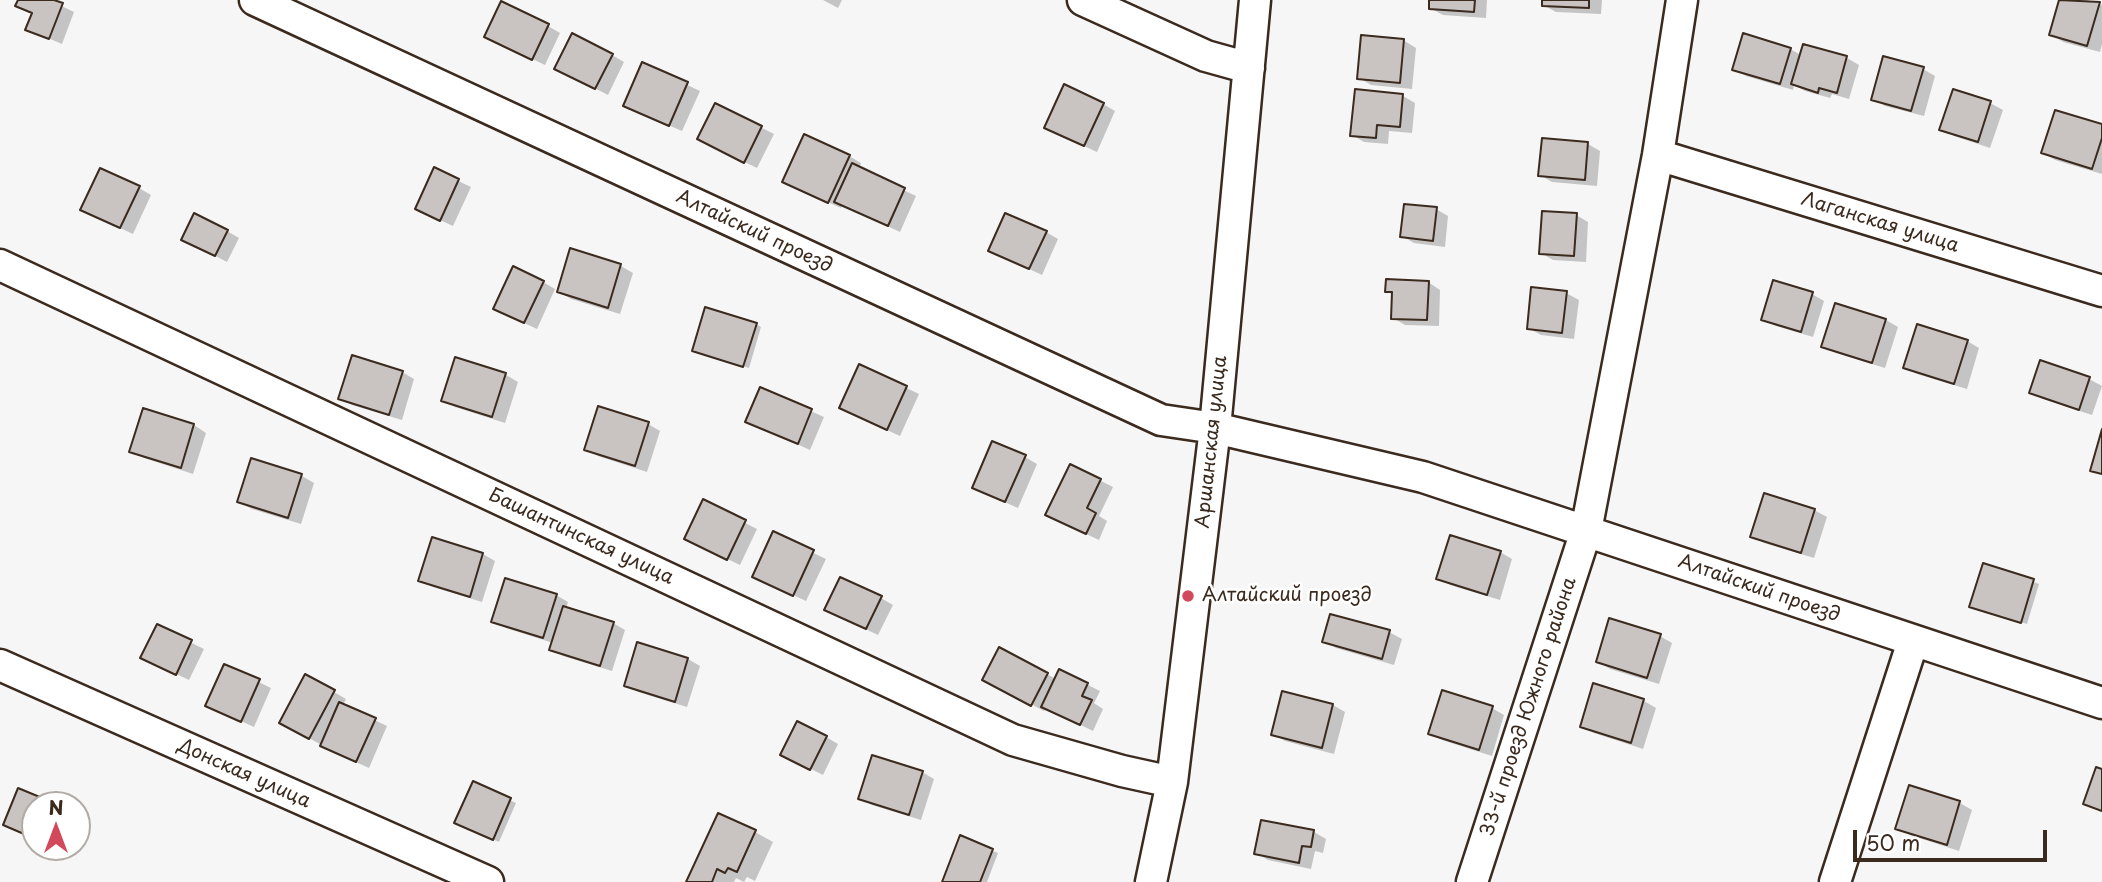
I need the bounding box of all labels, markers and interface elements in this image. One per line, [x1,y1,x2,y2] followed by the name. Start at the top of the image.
[672,186,836,278] street label: Алтайский проезд
[1798,188,1962,258] street label: Лаганская улица
[1192,355,1232,529] street label: Аршанская улица
[485,484,677,590] street label: Башантинская улица
[1675,551,1843,627] street label: Алтайский проезд
[1476,575,1582,839] street label: 33-й проезд Южного района
[1202,585,1372,607] place label: Алтайский проезд
[1180,588,1196,604] marker: Алтайский проезд
[174,735,314,813] street label: Донская улица
[21,791,91,861] north arrow
[48,793,64,821] text: N
[1857,816,2051,860] scale bar
[1866,826,1920,858] text: 50 m

